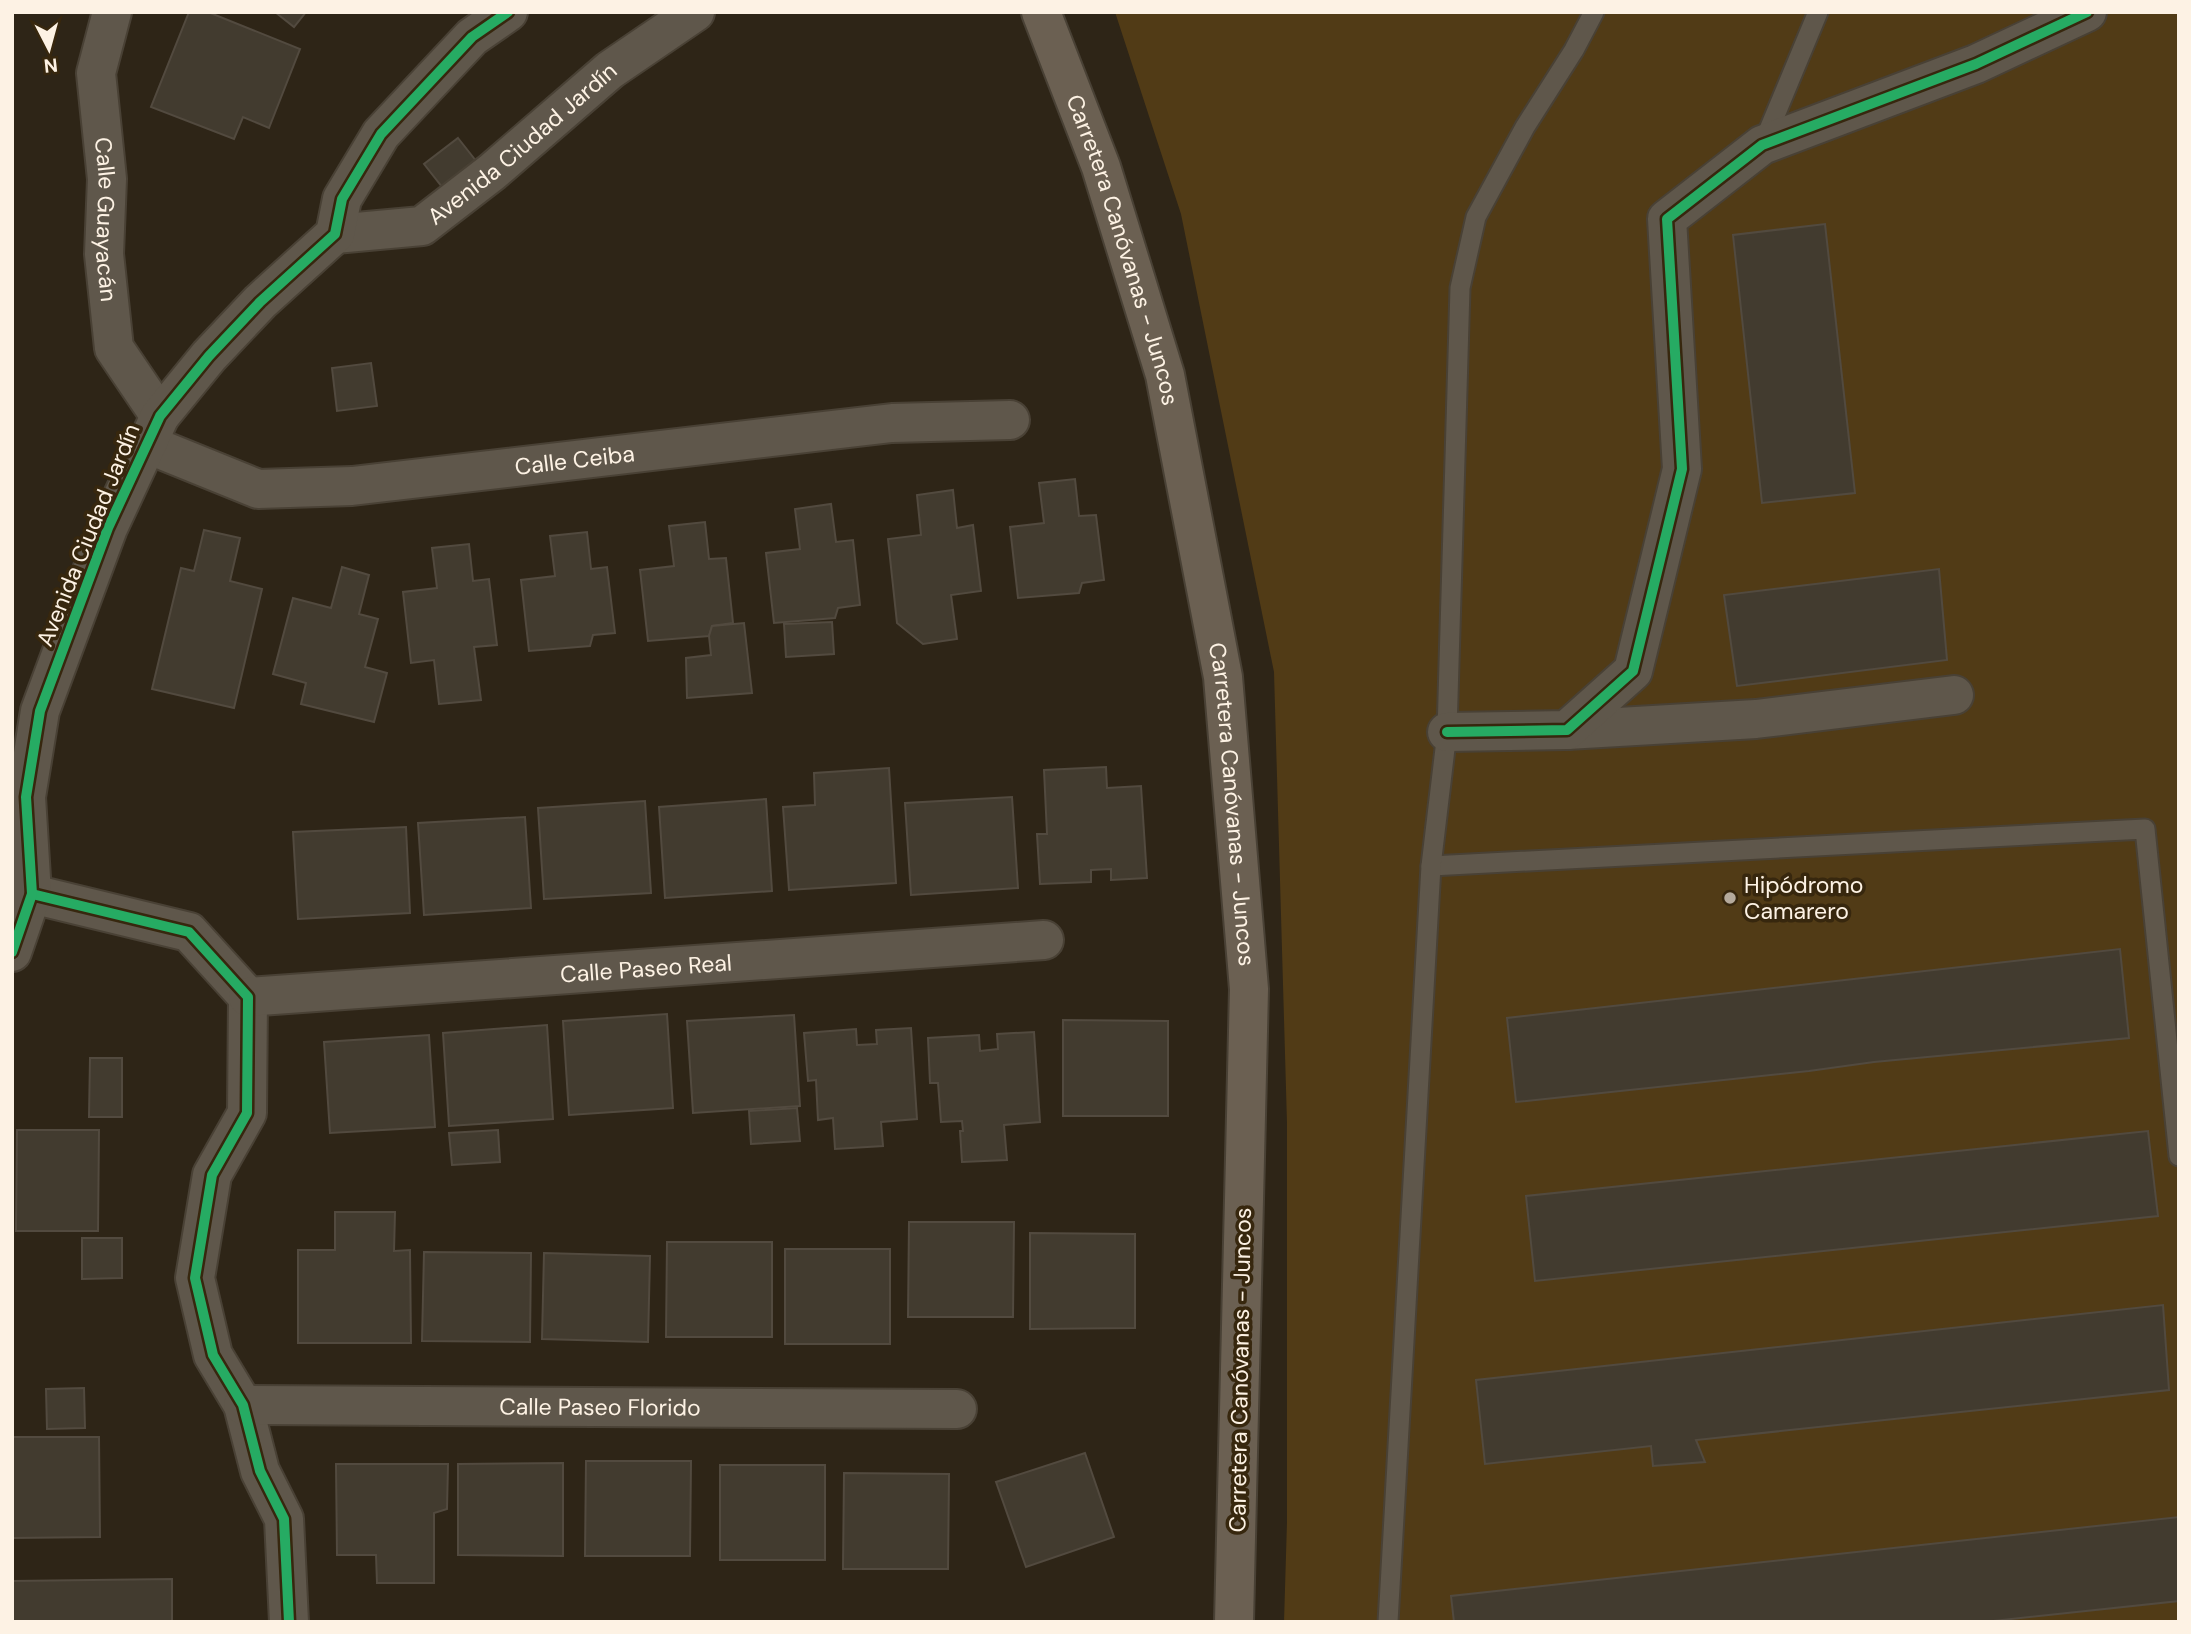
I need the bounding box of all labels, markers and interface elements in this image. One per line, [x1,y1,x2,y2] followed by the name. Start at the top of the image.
[14,14,84,84] north arrow
[43,52,59,79] text: N
[421,56,623,231] street label: Avenida Ciudad Jardín
[1059,90,1185,408] street label: Carretera Canóvanas - Juncos
[88,136,124,303] street label: Calle Guayacán
[30,419,146,651] street label: Avenida Ciudad Jardín
[513,438,636,482] street label: Calle Ceiba
[1202,640,1262,967] street label: Carretera Canóvanas - Juncos
[1744,870,1864,926] place label: Hipódromo Camarero
[1722,890,1738,906] marker: Hipódromo Camarero
[559,947,733,990] street label: Calle Paseo Real
[1222,1207,1258,1533] street label: Carretera Canóvanas - Juncos
[499,1391,701,1423] street label: Calle Paseo Florido

